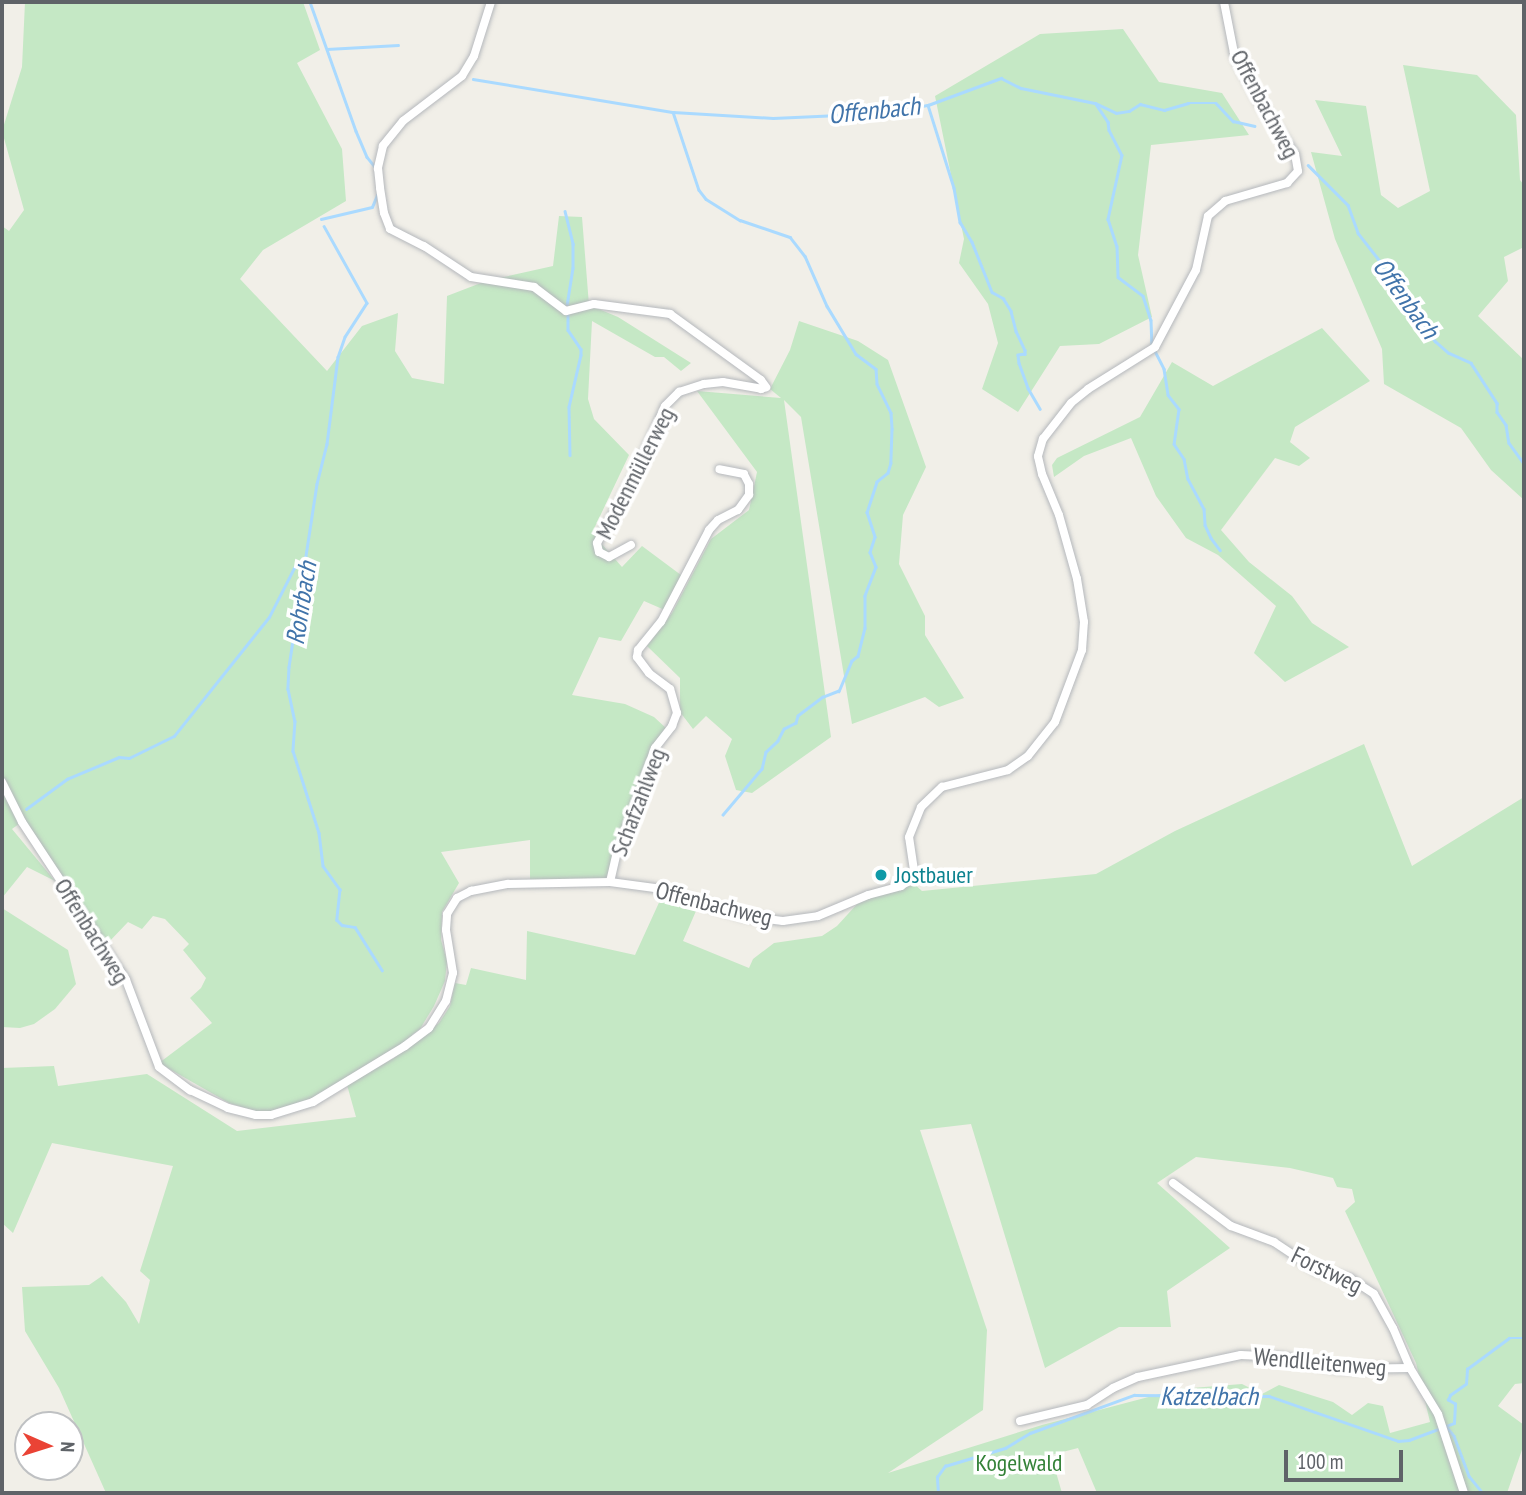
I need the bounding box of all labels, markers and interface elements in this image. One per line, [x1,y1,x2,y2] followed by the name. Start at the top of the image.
[1224,45,1306,163] street label: Offenbachweg
[827,90,921,130] water label: Offenbach
[1366,252,1446,344] water label: Offenbach
[589,402,681,544] street label: Modenmüllerweg
[279,559,323,647] water label: Rohrbach
[604,744,672,860] street label: Schafzahlweg
[895,861,973,889] place label: Jostbauer
[873,867,889,883] marker: Jostbauer
[48,873,136,989] street label: Offenbachweg
[653,876,775,932] street label: Offenbachweg
[1287,1240,1367,1300] street label: Forstweg
[1252,1342,1388,1382] street label: Wendlleitenweg
[1160,1380,1258,1412] water label: Katzelbach
[14,1411,84,1481] north arrow
[1288,1436,1407,1480] scale bar
[56,1441,80,1453] text: N
[1297,1448,1343,1475] text: 100 m
[976,1449,1062,1477] park label: Kogelwald

